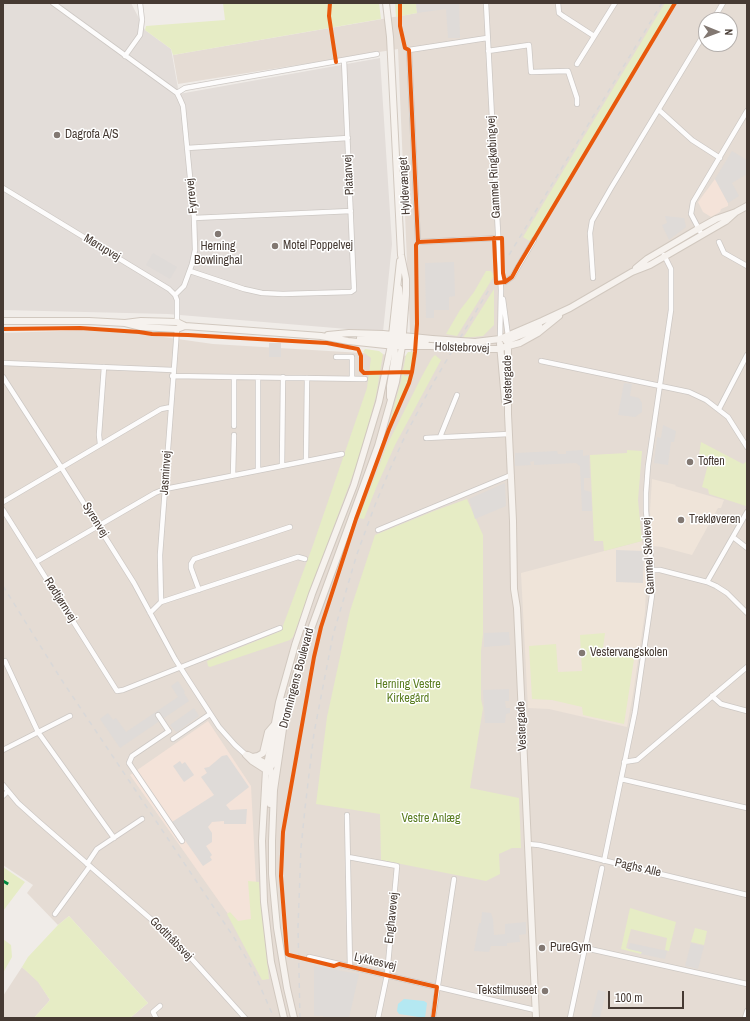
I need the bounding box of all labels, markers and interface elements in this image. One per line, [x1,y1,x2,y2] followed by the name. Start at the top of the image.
[698,12,738,52] north arrow
[722,29,736,36] text: N
[484,115,504,219] street label: Gammel Ringkøbingvej
[65,128,119,142] place label: Dagrofa A/S
[52,130,62,140] marker: Dagrofa A/S
[341,154,357,196] street label: Platanvej
[396,157,414,215] street label: Hyldevænget
[183,178,201,214] street label: Fyrrevej
[213,229,223,239] marker: Herning Bowlinghal
[81,231,123,265] street label: Mørupvej
[283,239,353,253] place label: Motel Poppelvej
[194,240,242,268] place label: Herning Bowlinghal
[270,241,280,251] marker: Motel Poppelvej
[434,340,490,356] street label: Holstebrovej
[500,355,516,405] street label: Vestergade
[157,450,175,496] street label: Jasminvej
[698,455,725,469] place label: Toften
[685,457,695,467] marker: Toften
[79,500,111,540] street label: Syrenvej
[689,513,741,527] place label: Trekløveren
[676,515,686,525] marker: Trekløveren
[640,517,658,595] street label: Gammel Skolevej
[41,575,79,625] street label: Rødtjørnvej
[277,626,317,730] street label: Dronningens Boulevard
[590,646,668,660] place label: Vestervangskolen
[577,648,587,658] marker: Vestervangskolen
[375,678,441,706] park label: Herning Vestre Kirkegård
[514,701,530,751] street label: Vestergade
[401,812,461,826] park label: Vestre Anlæg
[613,856,663,880] street label: Paghs Alle
[382,892,402,944] street label: Enghavevej
[146,914,196,964] street label: Godthåbsvej
[550,941,592,955] place label: PureGym
[537,943,547,953] marker: PureGym
[353,950,397,974] street label: Lykkesvej
[610,983,686,1009] scale bar
[477,984,537,998] place label: Tekstilmuseet
[540,986,550,996] marker: Tekstilmuseet
[615,990,642,1006] text: 100 m

